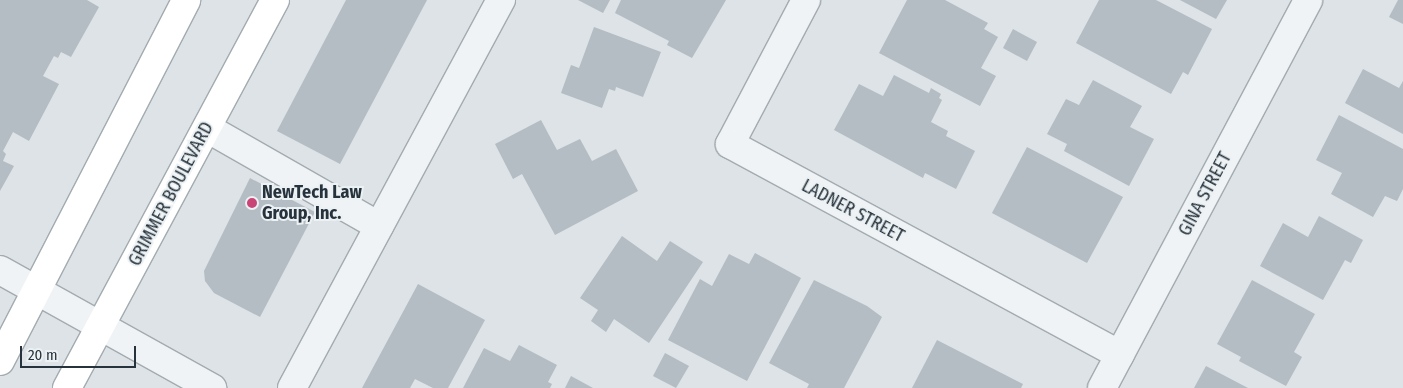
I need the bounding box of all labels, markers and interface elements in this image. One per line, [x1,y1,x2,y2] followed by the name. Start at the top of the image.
[124,118,218,270] street label: GRIMMER BOULEVARD
[1174,149,1236,239] street label: GINA STREET
[798,175,908,247] street label: LADNER STREET
[262,182,362,224] place label: NewTech Law Group, Inc.
[246,197,258,209] marker: NewTech Law Group, Inc.
[22,336,139,368] scale bar
[28,346,58,364] text: 20 m

